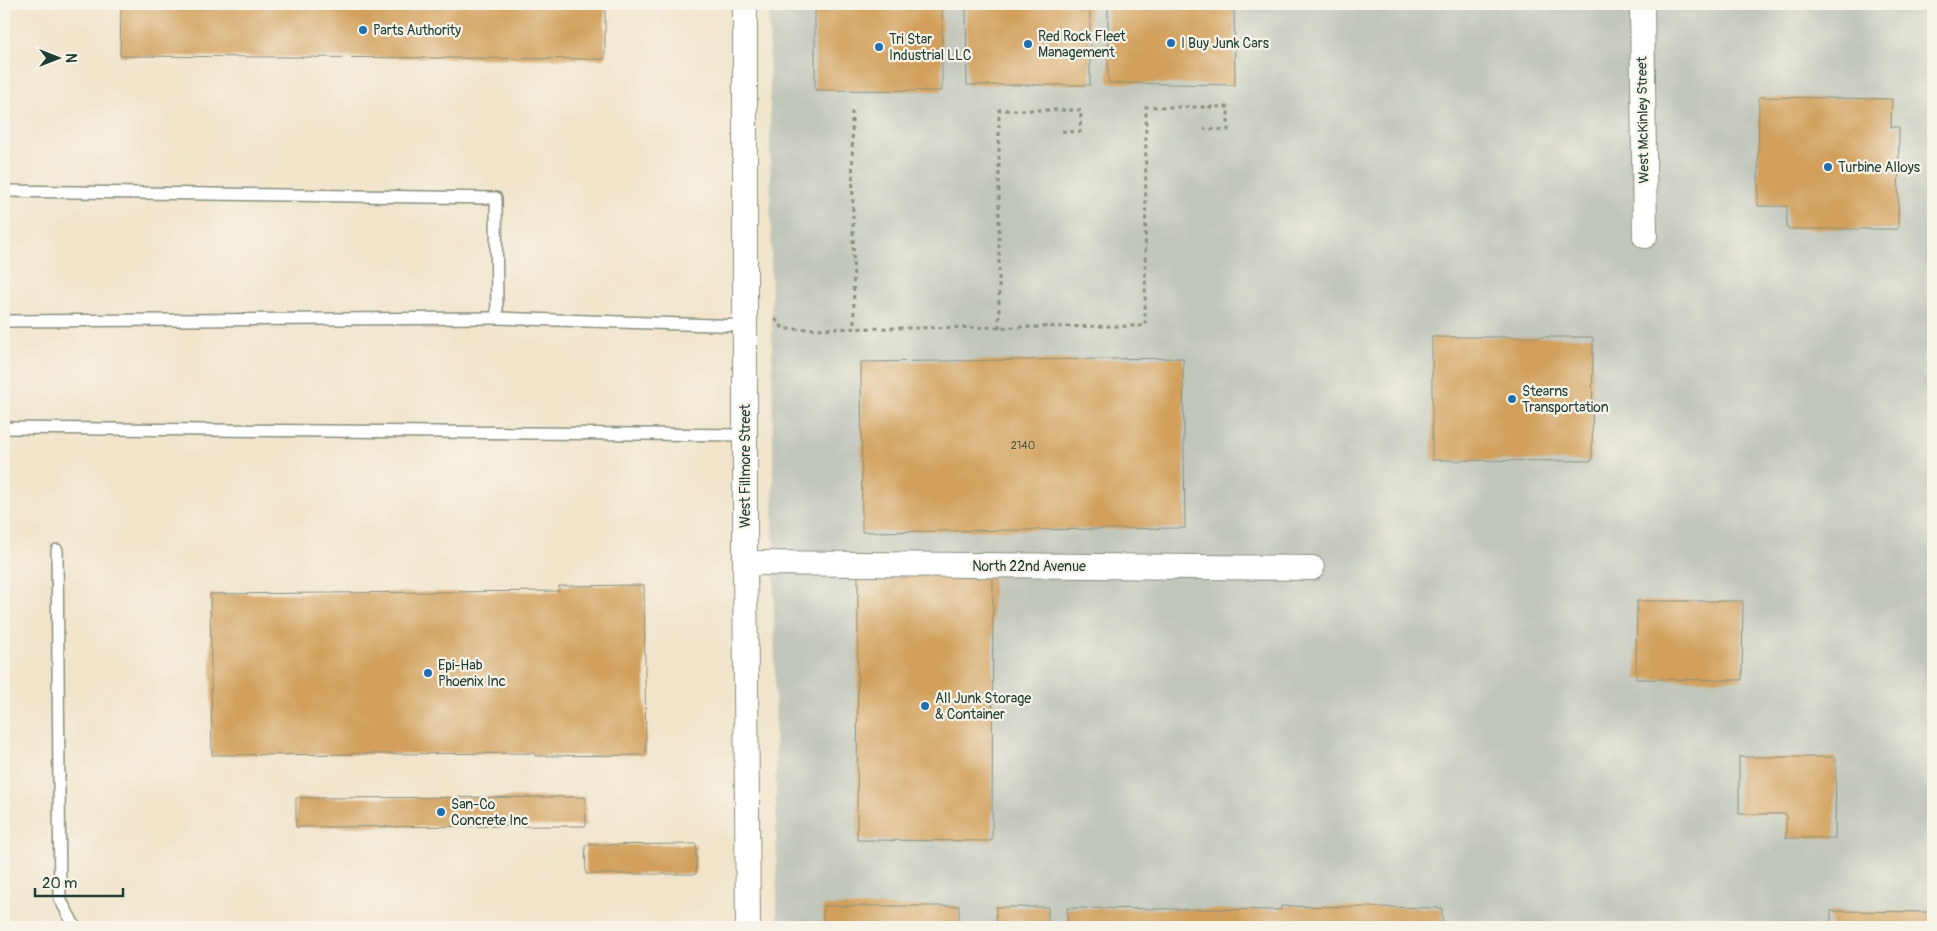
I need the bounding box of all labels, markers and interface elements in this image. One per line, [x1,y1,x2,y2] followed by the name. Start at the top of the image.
[373,22,461,39] place label: Parts Authority
[357,24,369,36] marker: Parts Authority
[1038,28,1126,61] place label: Red Rock Fleet Management
[889,31,972,64] place label: Tri Star Industrial LLC
[32,32,82,82] north arrow
[1181,35,1270,52] place label: I Buy Junk Cars
[1165,37,1177,49] marker: I Buy Junk Cars
[1022,38,1034,50] marker: Red Rock Fleet Management
[873,41,885,53] marker: Tri Star Industrial LLC
[62,53,79,63] text: N
[1633,56,1653,184] street label: West McKinley Street
[1838,159,1921,176] place label: Turbine Alloys
[1822,161,1834,173] marker: Turbine Alloys
[1522,383,1609,416] place label: Stearns Transportation
[1506,393,1518,405] marker: Stearns Transportation
[737,404,754,528] street label: West Fillmore Street
[1011,439,1035,452] house number: 2140
[972,558,1086,575] street label: North 22nd Avenue
[438,657,506,690] place label: Epi-Hab Phoenix Inc
[422,667,434,679] marker: Epi-Hab Phoenix Inc
[935,690,1031,723] place label: All Junk Storage & Container
[919,700,931,712] marker: All Junk Storage & Container
[451,796,528,829] place label: San-Co Concrete Inc
[435,806,447,818] marker: San-Co Concrete Inc
[35,866,122,898] scale bar
[42,874,77,893] text: 20 m

